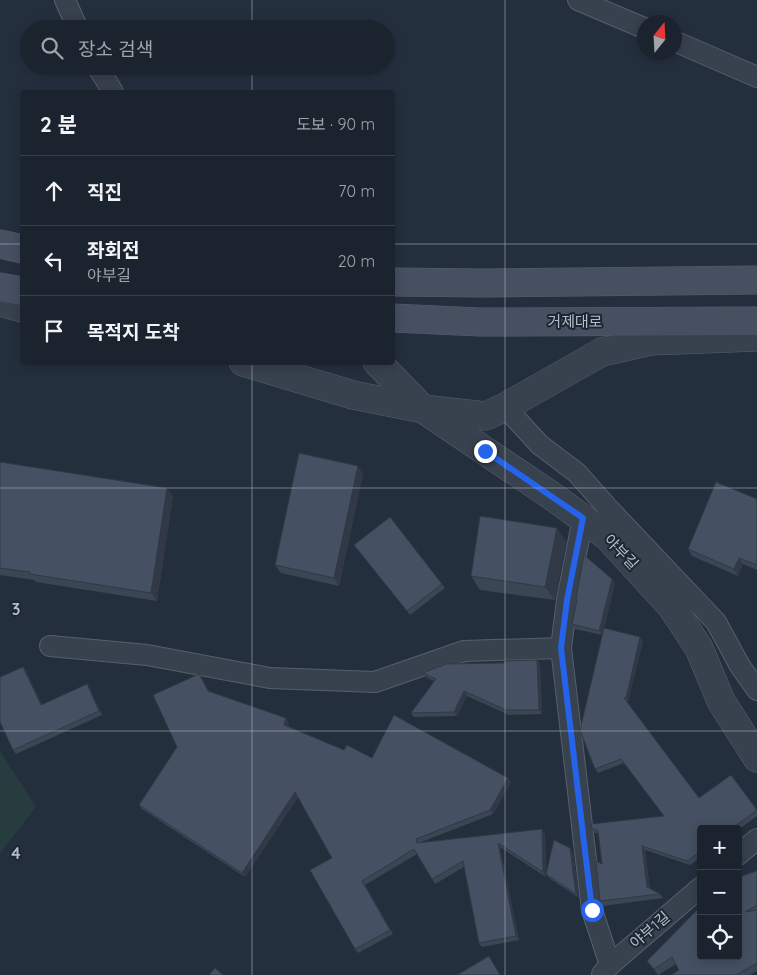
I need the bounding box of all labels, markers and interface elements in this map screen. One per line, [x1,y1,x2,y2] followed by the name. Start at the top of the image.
[637,15,682,60] north arrow
[20,20,395,75] search box
[38,34,66,62] icon: search
[78,37,153,61] text: 장소 검색
[40,111,77,137] text: 2 분
[296,114,375,134] text: 도보 · 90 m
[40,177,68,205] icon: ahead
[87,180,122,204] text: 직진
[338,181,375,201] text: 70 m
[87,238,139,262] text: 좌회전
[40,247,68,275] icon: left
[338,251,375,271] text: 20 m
[87,265,131,285] text: 야부길
[547,312,603,331] street label: 거제대로
[40,317,68,345] icon: arrive
[87,320,180,344] text: 목적지 도착
[474,440,497,463] route end
[600,530,643,573] street label: 야부길
[12,599,20,619] text: 3
[697,825,742,960] map controls
[697,825,742,870] button: +
[11,843,21,863] text: 4
[697,870,742,915] button: −
[581,899,604,922] route start
[626,907,674,952] street label: 야부1길
[697,915,742,960] button: locate

